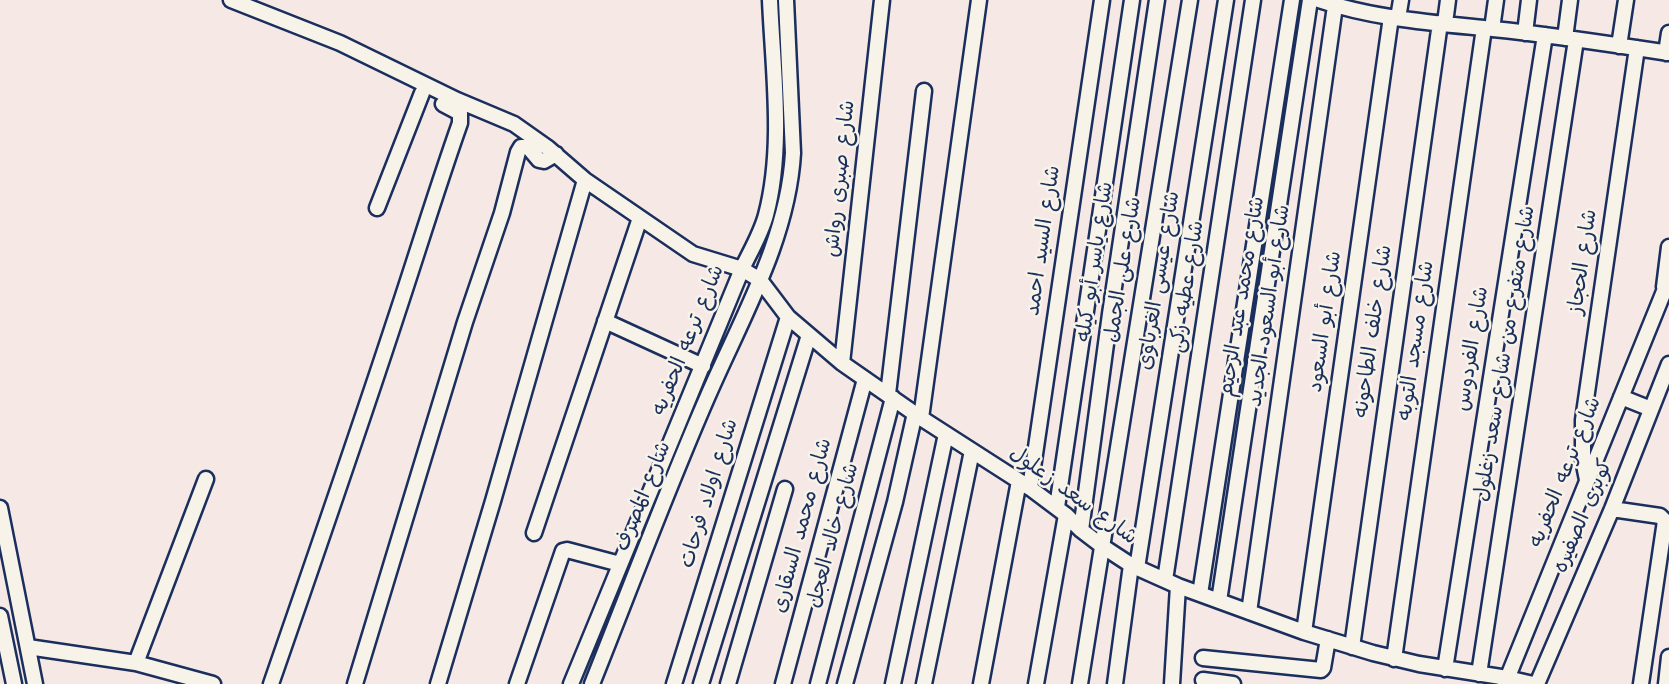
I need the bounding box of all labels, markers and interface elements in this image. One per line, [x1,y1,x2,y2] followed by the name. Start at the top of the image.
[821,99,863,259] street label: شارع صبرى رواش
[1022,164,1068,318] street label: شارع السيد احمد
[1073,180,1121,344] street label: شارع ياسر أبو كيله
[1134,190,1188,372] street label: شارع عيسى الغرباوى
[1101,195,1149,345] street label: شارع على الجمل
[1216,195,1272,399] street label: شارع محمد عبد الرحيم
[1244,203,1298,409] street label: شارع أبو السعود الجديد
[1471,204,1543,504] street label: شارع متفرع من شارع سعد زغلول
[1565,208,1605,316] street label: شارع الحجاز
[1166,219,1212,355] street label: شارع عطيه زكى
[1350,244,1400,420] street label: شارع خلف الطاحونه
[1305,250,1349,394] street label: شارع أبو السعود
[1394,259,1442,423] street label: شارع مسجد التوبه
[648,262,732,420] street label: شارع ترعه الحفريه
[1452,285,1496,413] street label: شارع الفردوس
[1525,394,1609,552] street label: شارع ترعه الحفريه
[676,416,746,572] street label: شارع اولاد فرحات
[769,436,839,616] street label: شارع محمد السقارى
[612,438,678,556] street label: شارع المصرف
[1003,442,1141,552] street label: شارع سعد زعلول
[1550,456,1620,578] street label: كوبرى الصفيره
[803,461,867,611] street label: شارع خالد العجل

